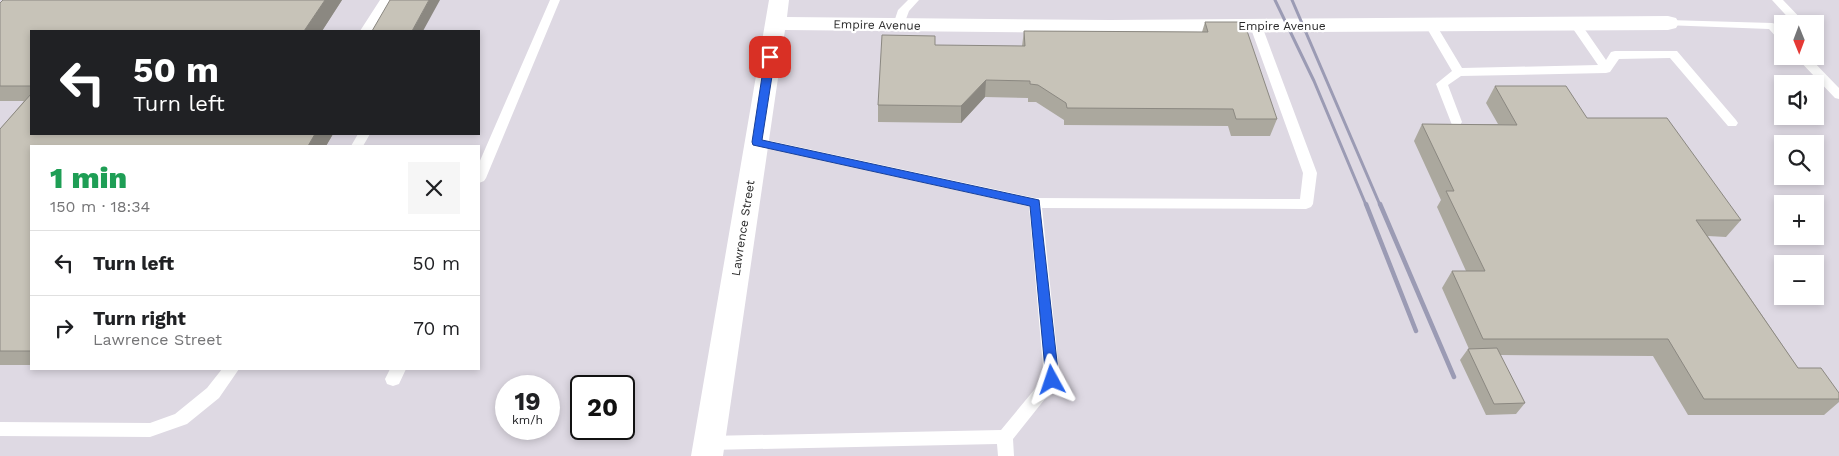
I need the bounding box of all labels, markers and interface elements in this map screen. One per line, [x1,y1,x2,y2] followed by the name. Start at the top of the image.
[1774,15,1824,65] north arrow
[1774,15,1824,305] map controls
[833,17,921,33] street label: Empire Avenue
[1238,19,1326,33] street label: Empire Avenue
[749,36,791,78] pin
[756,43,784,71] icon: arrive
[133,49,219,91] text: 50 m
[50,50,115,115] icon: left
[1774,75,1824,125] button: sound
[133,91,225,116] text: Turn left
[1774,135,1824,185] button: search
[50,160,127,195] text: 1 min
[408,162,460,214] button: close
[729,179,757,277] street label: Lawrence Street
[1774,195,1824,245] button: +
[50,197,150,216] text: 150 m · 18:34
[50,249,78,277] icon: left
[93,252,174,275] text: Turn left
[413,252,460,275] text: 50 m
[1774,255,1824,305] button: −
[93,307,186,330] text: Turn right
[50,314,78,342] icon: right
[413,317,460,340] text: 70 m
[93,330,222,349] text: Lawrence Street
[1025,353,1077,405] position arrow
[570,375,635,440] speed limit sign: 20
[514,387,541,416] text: 19
[512,413,543,427] text: km/h

